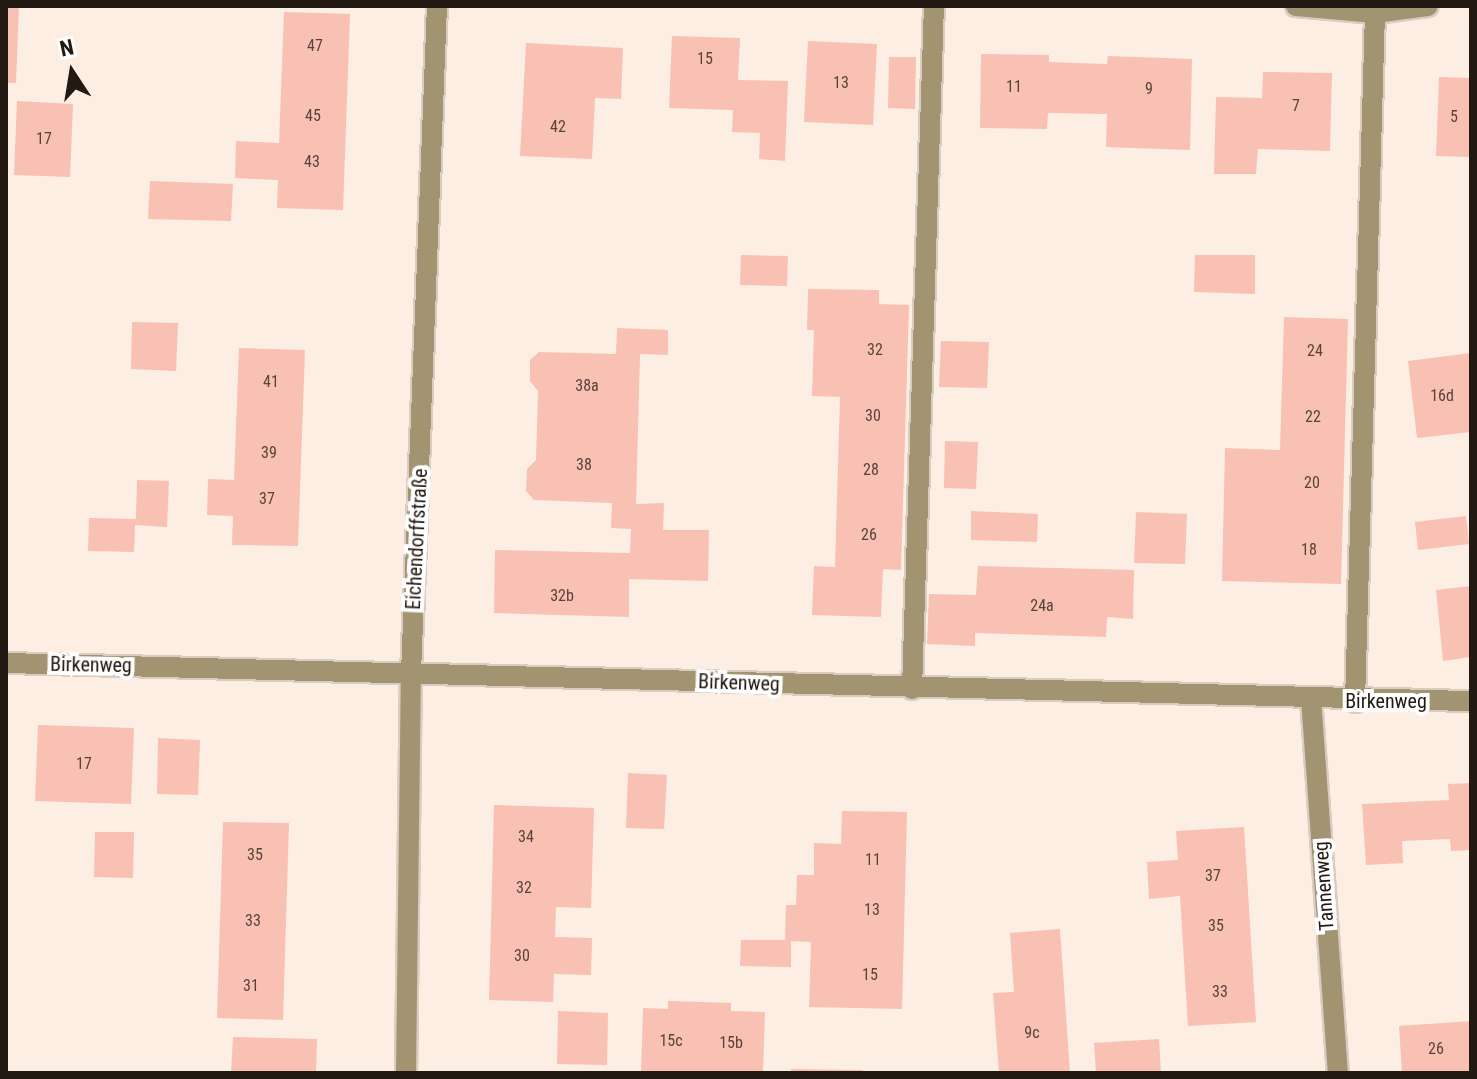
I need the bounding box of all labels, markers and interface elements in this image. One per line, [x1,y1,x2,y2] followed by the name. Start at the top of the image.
[32,32,112,112] north arrow
[58,34,76,62] text: N
[307,36,323,56] house number: 47
[697,49,713,69] house number: 15
[833,73,849,93] house number: 13
[1006,77,1022,97] house number: 11
[1145,79,1153,99] house number: 9
[1292,96,1300,116] house number: 7
[305,106,321,126] house number: 45
[1450,107,1458,127] house number: 5
[550,117,566,137] house number: 42
[36,129,52,149] house number: 17
[304,152,320,172] house number: 43
[867,340,883,360] house number: 32
[1307,341,1323,361] house number: 24
[263,372,279,392] house number: 41
[575,376,599,396] house number: 38a
[1430,386,1454,406] house number: 16d
[865,406,881,426] house number: 30
[1305,407,1321,427] house number: 22
[261,443,277,463] house number: 39
[576,455,592,475] house number: 38
[863,460,879,480] house number: 28
[401,468,433,610] street label: Eichendorffstraße
[1304,473,1320,493] house number: 20
[259,489,275,509] house number: 37
[861,525,877,545] house number: 26
[1301,540,1317,560] house number: 18
[550,586,574,606] house number: 32b
[1030,596,1054,616] house number: 24a
[50,652,132,678] street label: Birkenweg
[698,670,780,696] street label: Birkenweg
[1345,689,1427,713] street label: Birkenweg
[76,754,92,774] house number: 17
[518,827,534,847] house number: 34
[1309,840,1339,932] street label: Tannenweg
[247,845,263,865] house number: 35
[865,850,881,870] house number: 11
[1205,866,1221,886] house number: 37
[516,878,532,898] house number: 32
[864,900,880,920] house number: 13
[245,911,261,931] house number: 33
[1208,916,1224,936] house number: 35
[514,946,530,966] house number: 30
[862,965,878,985] house number: 15
[243,976,259,996] house number: 31
[1212,982,1228,1002] house number: 33
[1024,1023,1040,1043] house number: 9c
[659,1031,683,1051] house number: 15c
[719,1033,743,1053] house number: 15b
[1428,1039,1444,1059] house number: 26

